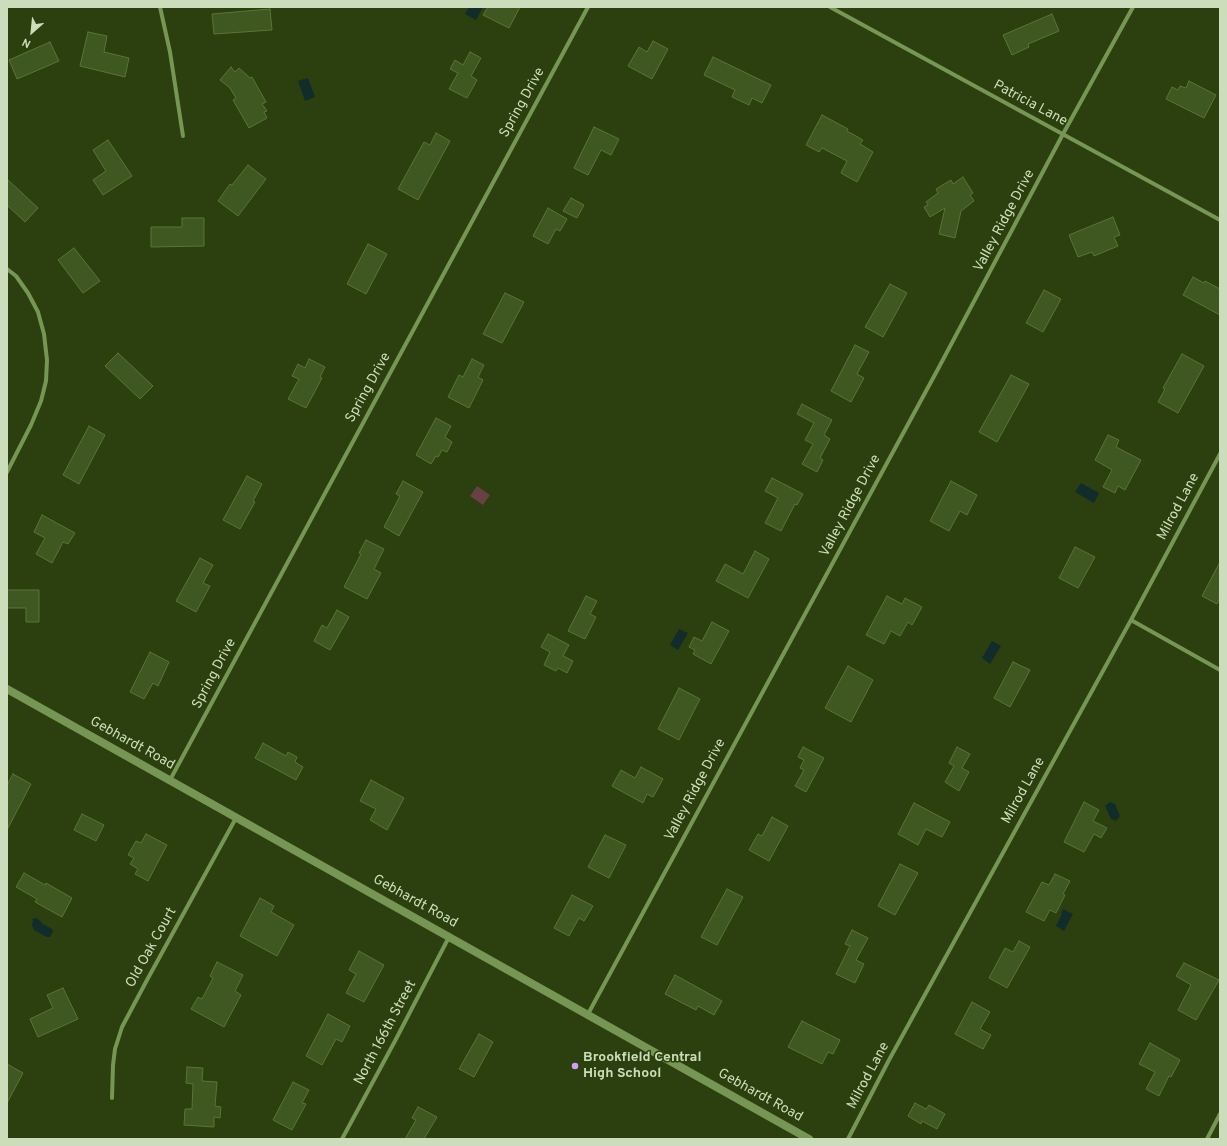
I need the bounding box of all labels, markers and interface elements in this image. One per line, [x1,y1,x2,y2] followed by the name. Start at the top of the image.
[12,12,52,52] north arrow
[20,35,33,51] text: N
[497,65,549,141] street label: Spring Drive
[990,77,1070,131] street label: Patricia Lane
[971,167,1039,275] street label: Valley Ridge Drive
[343,350,395,426] street label: Spring Drive
[817,452,885,560] street label: Valley Ridge Drive
[1154,470,1204,544] street label: Milrod Lane
[189,636,241,712] street label: Spring Drive
[87,714,177,774] street label: Gebhardt Road
[662,736,730,844] street label: Valley Ridge Drive
[999,755,1049,827] street label: Milrod Lane
[370,872,460,932] street label: Gebhardt Road
[123,905,181,991] street label: Old Oak Court
[351,978,421,1088] street label: North 166th Street
[844,1039,894,1113] street label: Milrod Lane
[583,1050,701,1082] place label: Brookfield Central High School
[570,1061,580,1071] marker: Brookfield Central High School
[715,1066,805,1126] street label: Gebhardt Road

